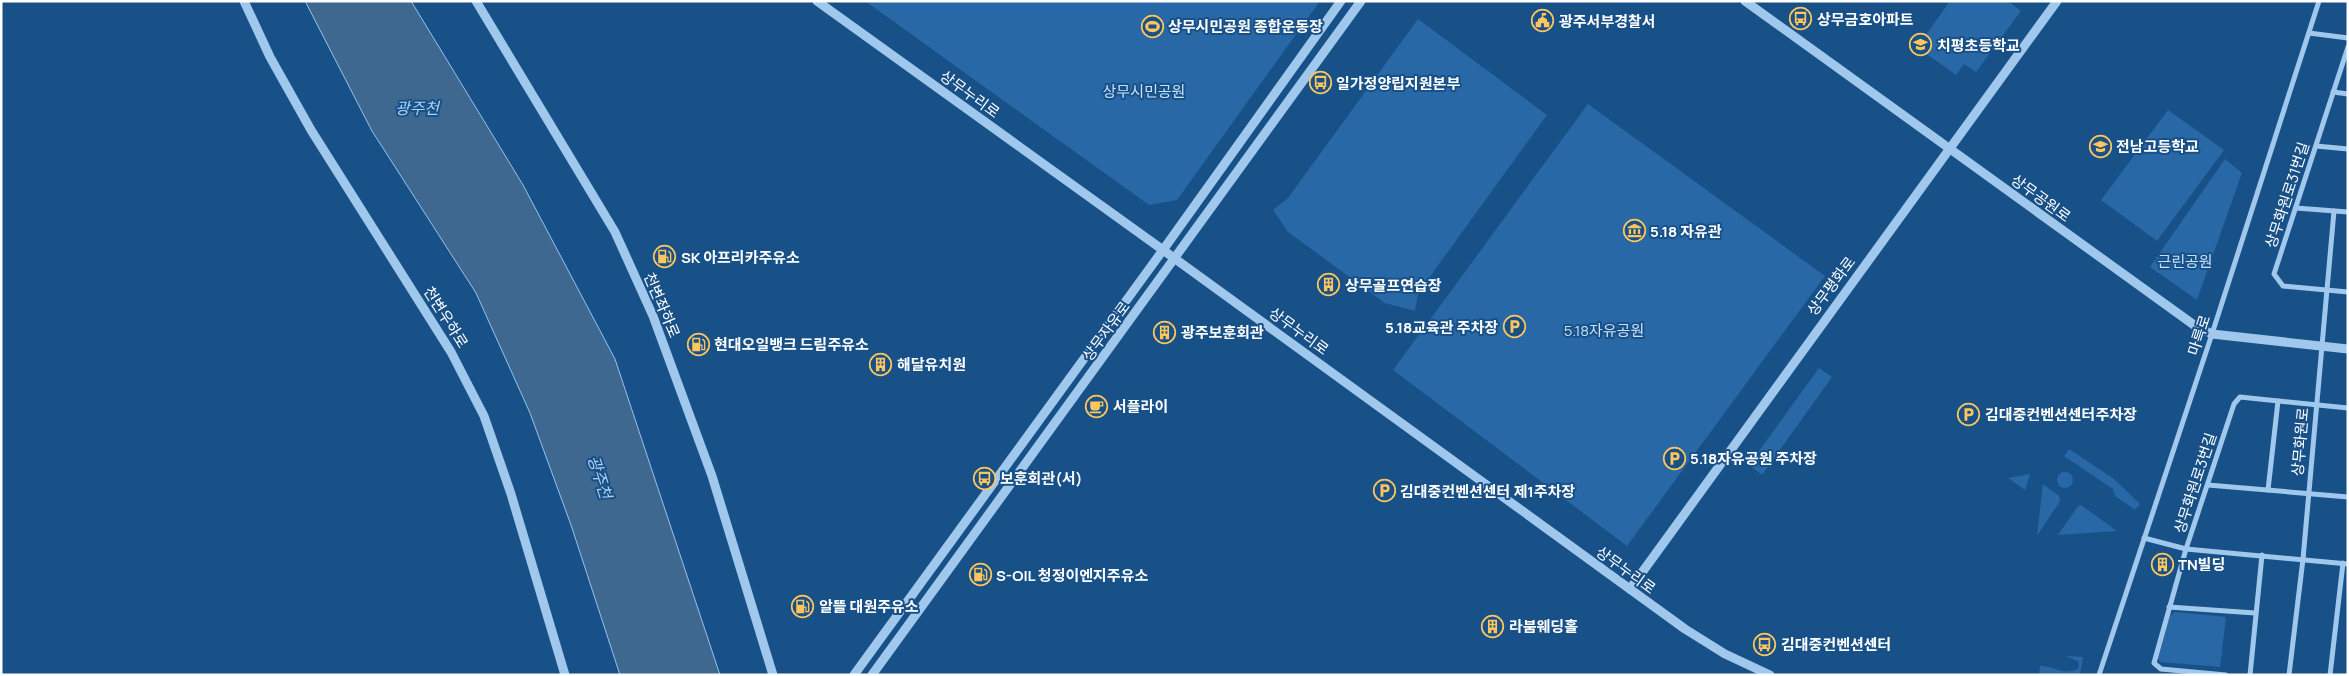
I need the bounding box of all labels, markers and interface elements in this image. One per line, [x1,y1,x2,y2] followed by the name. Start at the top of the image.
[1789,7,1813,31] bus stop icon: 상무금호아파트
[1531,9,1555,33] public building icon: 광주서부경찰서
[1817,9,1914,30] place label: 상무금호아파트
[1559,11,1656,32] place label: 광주서부경찰서
[1140,14,1164,38] sports icon: 상무시민공원 종합운동장
[1168,16,1323,37] place label: 상무시민공원 종합운동장
[1909,33,1933,57] school or university icon: 치평초등학교
[1937,35,2020,56] place label: 치평초등학교
[936,65,1004,123] street label: 상무누리로
[1308,71,1332,95] bus stop icon: 일가정양립지원본부
[1336,73,1460,94] place label: 일가정양립지원본부
[1103,81,1185,102] park label: 상무시민공원
[395,97,441,119] water label: 광주천
[2088,134,2112,158] school or university icon: 전남고등학교
[2116,136,2199,157] place label: 전남고등학교
[2260,139,2314,251] street label: 상무화원로31번길
[2007,169,2075,227] street label: 상무공원로
[1622,219,1646,243] museum icon: 5.18 자유관
[1650,221,1722,242] place label: 5.18 자유관
[653,245,677,269] fuel station icon: SK 아프리카주유소
[681,247,800,268] place label: SK 아프리카주유소
[2157,251,2213,272] park label: 근린공원
[1802,252,1860,320] street label: 상무평화로
[639,269,685,341] street label: 천변좌하로
[1317,273,1341,297] building icon: 상무골프연습장
[1345,275,1442,296] place label: 상무골프연습장
[419,282,473,352] street label: 천변우하로
[1077,297,1135,365] street label: 상무자유로
[1265,302,1333,360] street label: 상무누리로
[2183,312,2215,358] street label: 마륵로
[1502,315,1526,339] parking icon: 5.18교육관 주차장
[1385,317,1498,338] place label: 5.18교육관 주차장
[1153,320,1177,344] building icon: 광주보훈회관
[1564,320,1644,341] park label: 5.18자유공원
[1181,322,1264,343] place label: 광주보훈회관
[686,332,710,356] fuel station icon: 현대오일뱅크 드림주유소
[714,334,869,355] place label: 현대오일뱅크 드림주유소
[869,352,893,376] building icon: 해달유치원
[897,354,966,375] place label: 해달유치원
[1085,394,1109,418] cafe icon: 서플라이
[1113,396,1168,417] place label: 서플라이
[1957,402,1981,426] parking icon: 김대중컨벤션센터주차장
[1985,404,2137,425] place label: 김대중컨벤션센터주차장
[2287,407,2313,477] street label: 상무화원로
[2169,430,2221,536] street label: 상무화원로3번길
[1662,446,1686,470] parking icon: 5.18자유공원 주차장
[1690,448,1817,469] place label: 5.18자유공원 주차장
[583,453,618,504] water label: 광주천
[972,466,996,490] bus stop icon: 보훈회관(서)
[1000,468,1083,489] place label: 보훈회관(서)
[1372,479,1396,503] parking icon: 김대중컨벤션센터 제1주차장
[1400,481,1575,502] place label: 김대중컨벤션센터 제1주차장
[1592,541,1660,599] street label: 상무누리로
[2150,552,2174,576] building icon: TN빌딩
[2178,554,2225,575] place label: TN빌딩
[968,563,992,587] fuel station icon: S-OIL 청정이엔지주유소
[996,565,1148,586] place label: S-OIL 청정이엔지주유소
[791,594,815,618] fuel station icon: 알뜰 대원주유소
[819,596,919,617] place label: 알뜰 대원주유소
[1481,614,1505,638] building icon: 라붐웨딩홀
[1509,616,1578,637] place label: 라붐웨딩홀
[1753,632,1777,656] bus stop icon: 김대중컨벤션센터
[1781,634,1891,655] place label: 김대중컨벤션센터

